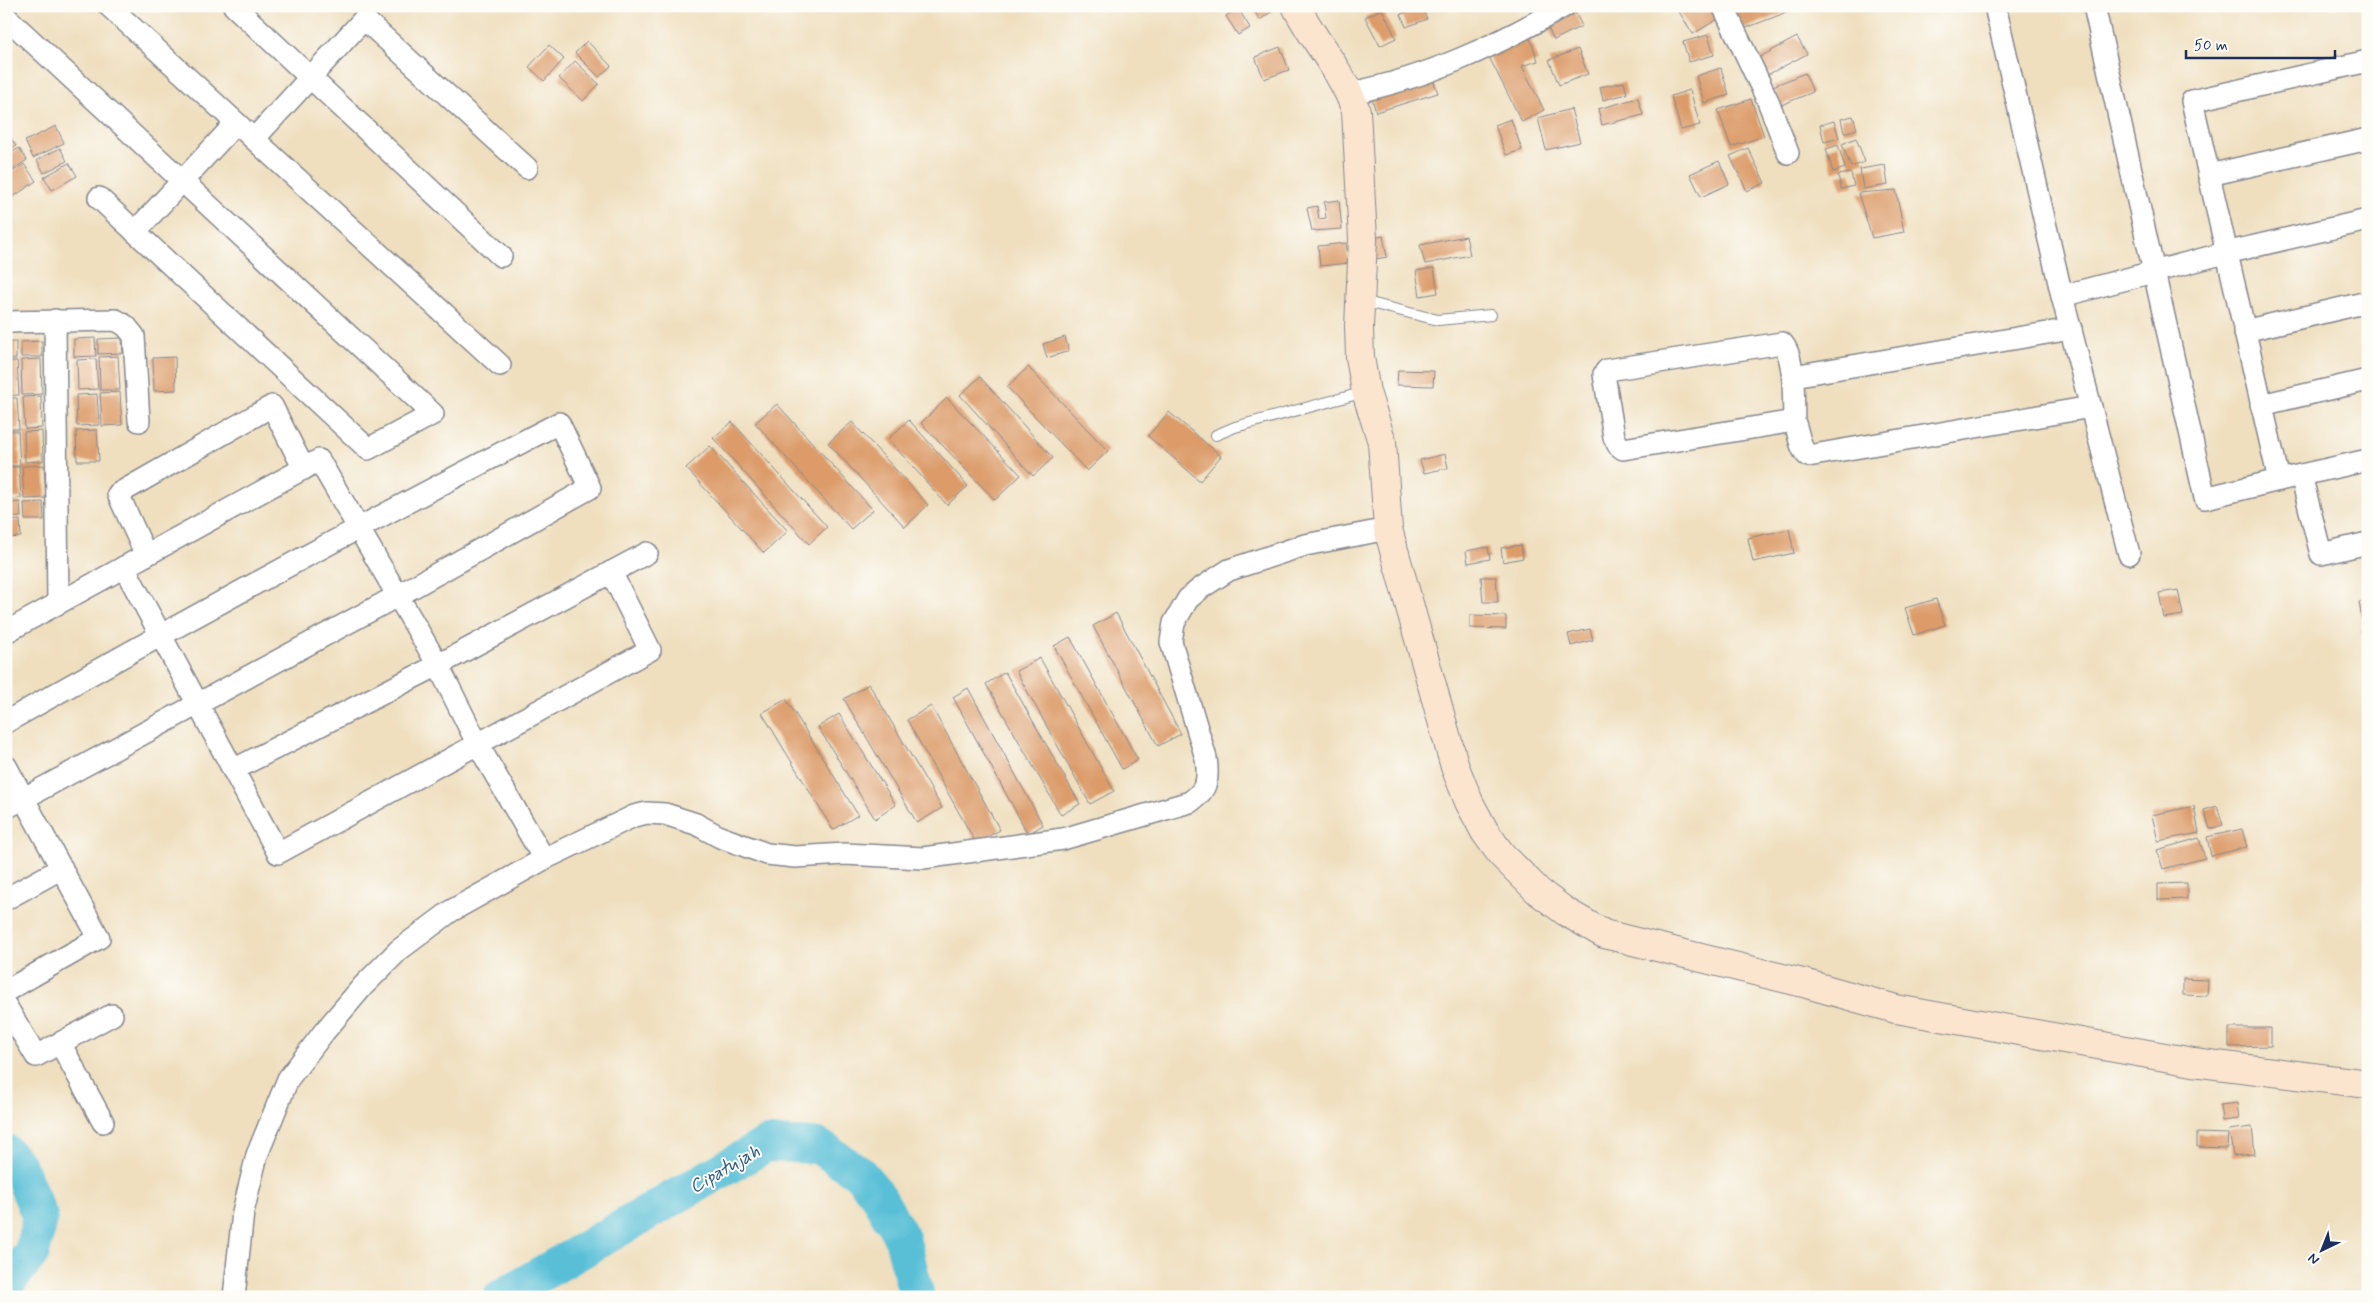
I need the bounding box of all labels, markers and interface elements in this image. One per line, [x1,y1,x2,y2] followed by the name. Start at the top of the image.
[2186,28,2335,60] scale bar
[2194,36,2228,56] text: 50 m
[685,1139,765,1199] water label: Cipatujah
[2296,1226,2346,1276] north arrow
[2304,1249,2323,1269] text: N

